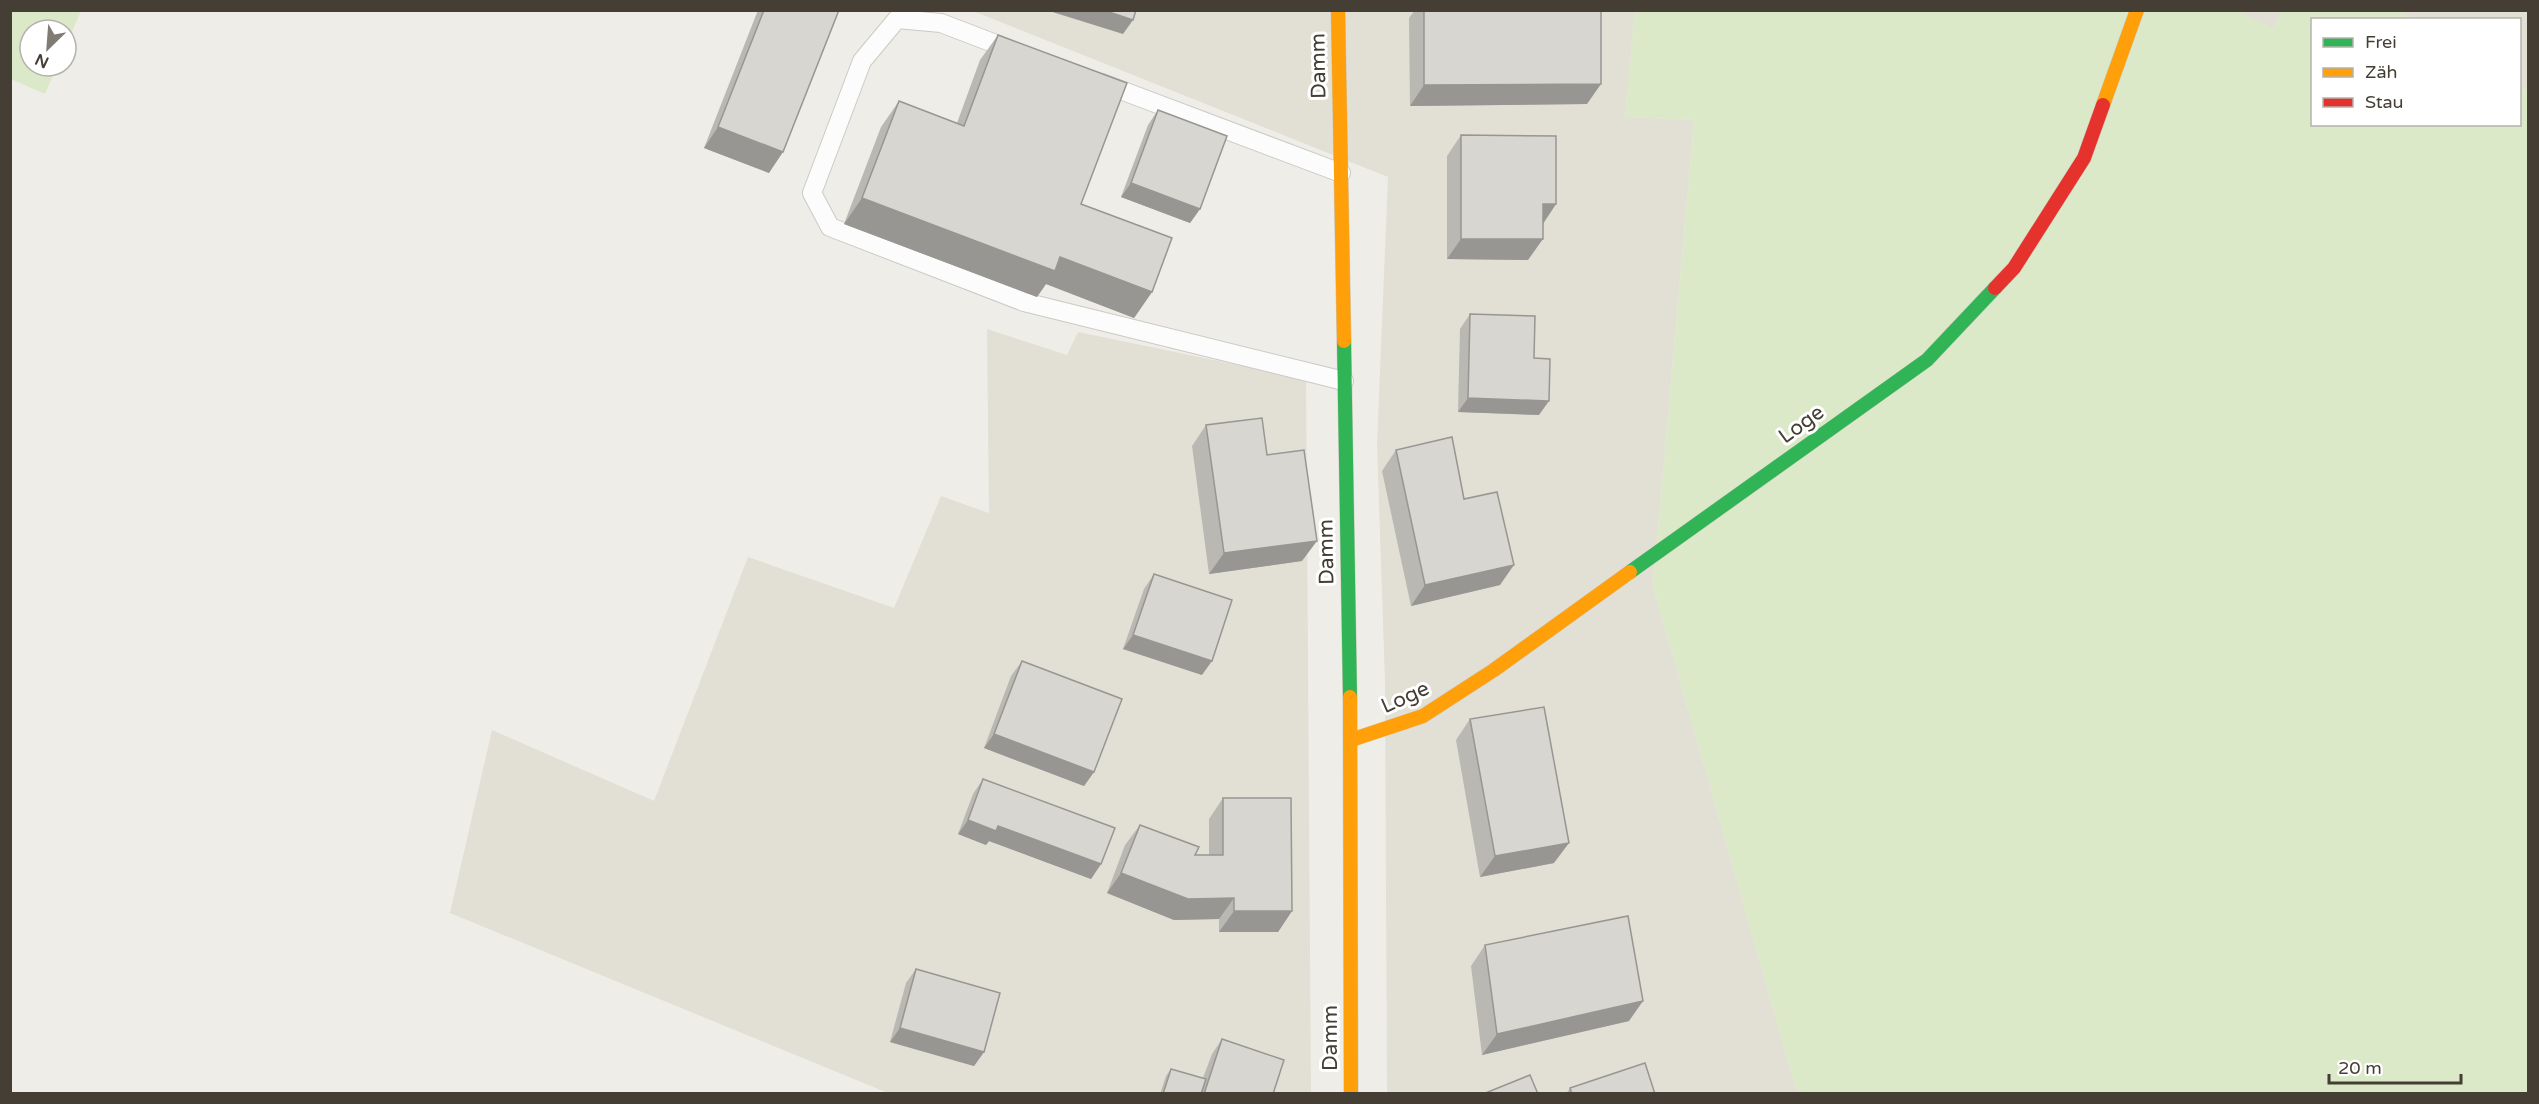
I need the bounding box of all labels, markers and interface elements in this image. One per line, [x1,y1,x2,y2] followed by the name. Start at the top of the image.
[18,18,78,78] north arrow
[2311,18,2521,126] legend
[2365,31,2397,53] text: Frei
[1305,33,1332,99] street label: Damm
[32,49,52,72] text: N
[2365,61,2398,83] text: Zäh
[2365,91,2404,113] text: Stau
[1774,400,1829,449] street label: Loge
[1313,519,1340,585] street label: Damm
[1377,676,1433,719] street label: Loge
[1318,1005,1343,1071] street label: Damm
[2329,1047,2461,1085] scale bar
[2338,1057,2382,1079] text: 20 m

